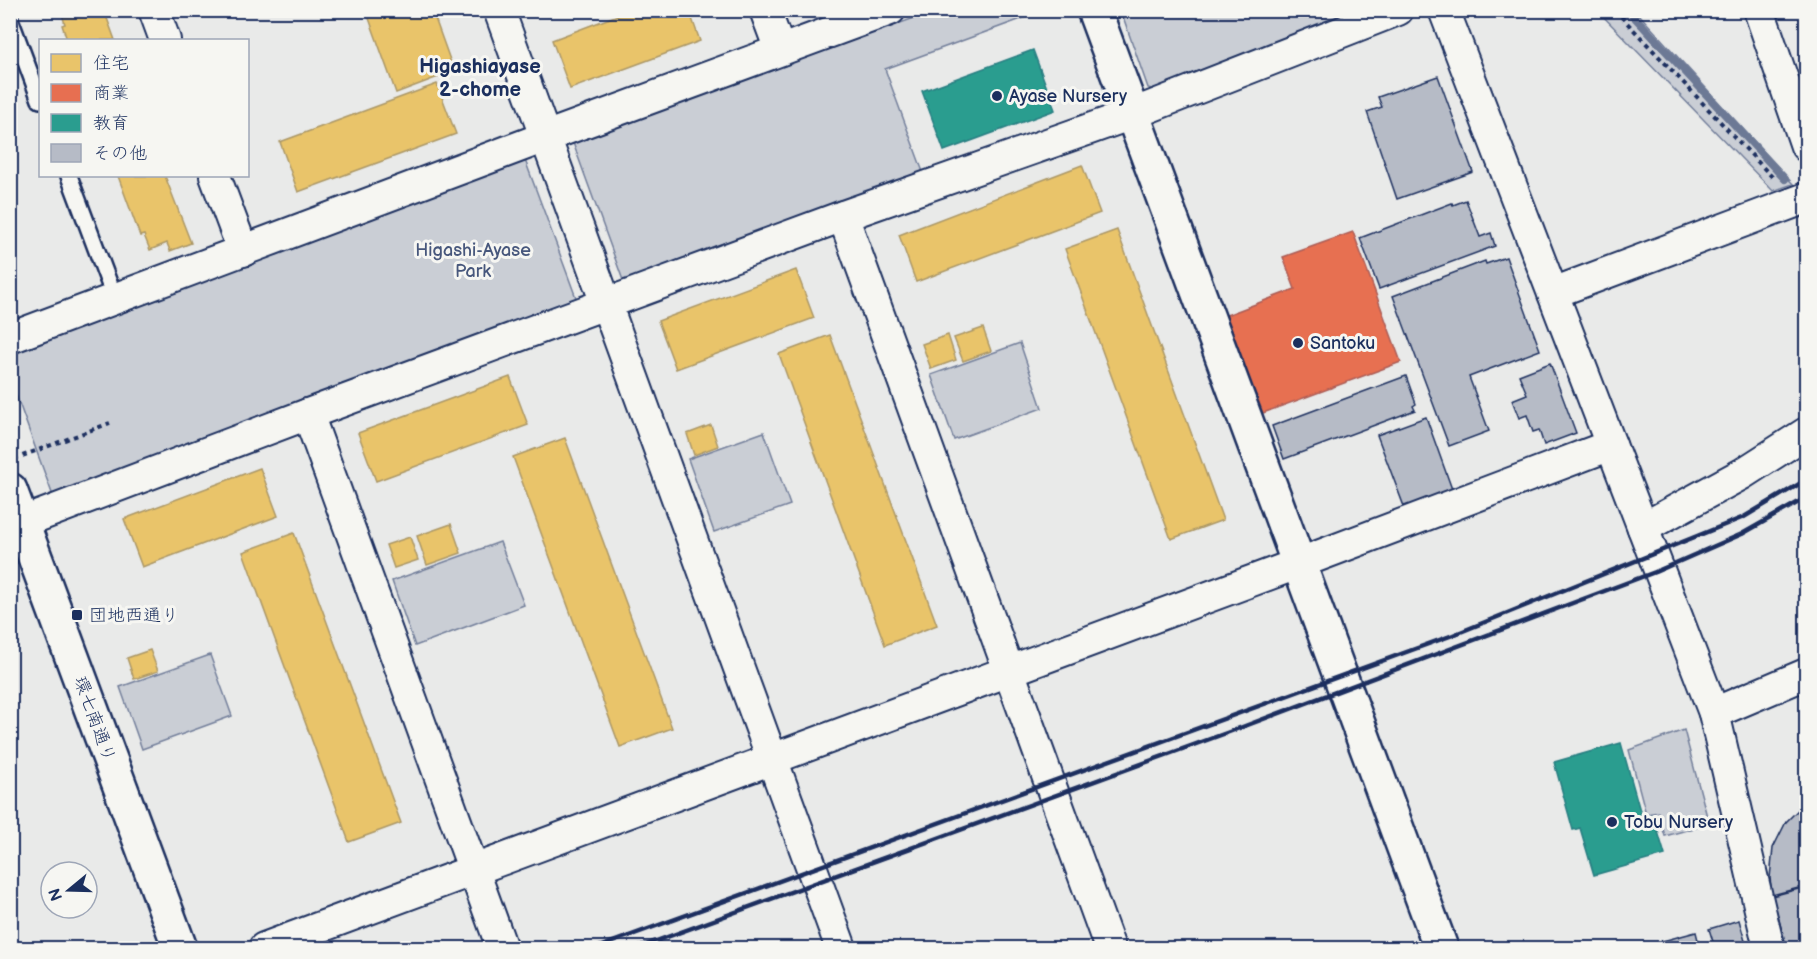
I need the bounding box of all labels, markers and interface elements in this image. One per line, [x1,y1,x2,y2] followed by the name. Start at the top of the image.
[39,39,249,177] legend
[93,53,129,74] text: 住宅
[419,55,541,102] district label: Higashiayase 2-chome
[93,83,129,104] text: 商業
[1009,86,1128,107] place label: Ayase Nursery
[990,89,1004,103] marker: Ayase Nursery
[93,113,129,134] text: 教育
[93,143,147,164] text: その他
[415,240,531,282] park label: Higashi-Ayase Park
[1310,333,1375,354] place label: Santoku
[1291,336,1305,350] marker: Santoku
[89,605,179,626] place label: 団地西通り
[70,608,84,622] marker: 団地西通り
[69,673,120,765] street label: 環七南通り
[1624,812,1734,833] place label: Tobu Nursery
[1605,815,1619,829] marker: Tobu Nursery
[39,860,99,920] north arrow
[45,886,67,903] text: N

